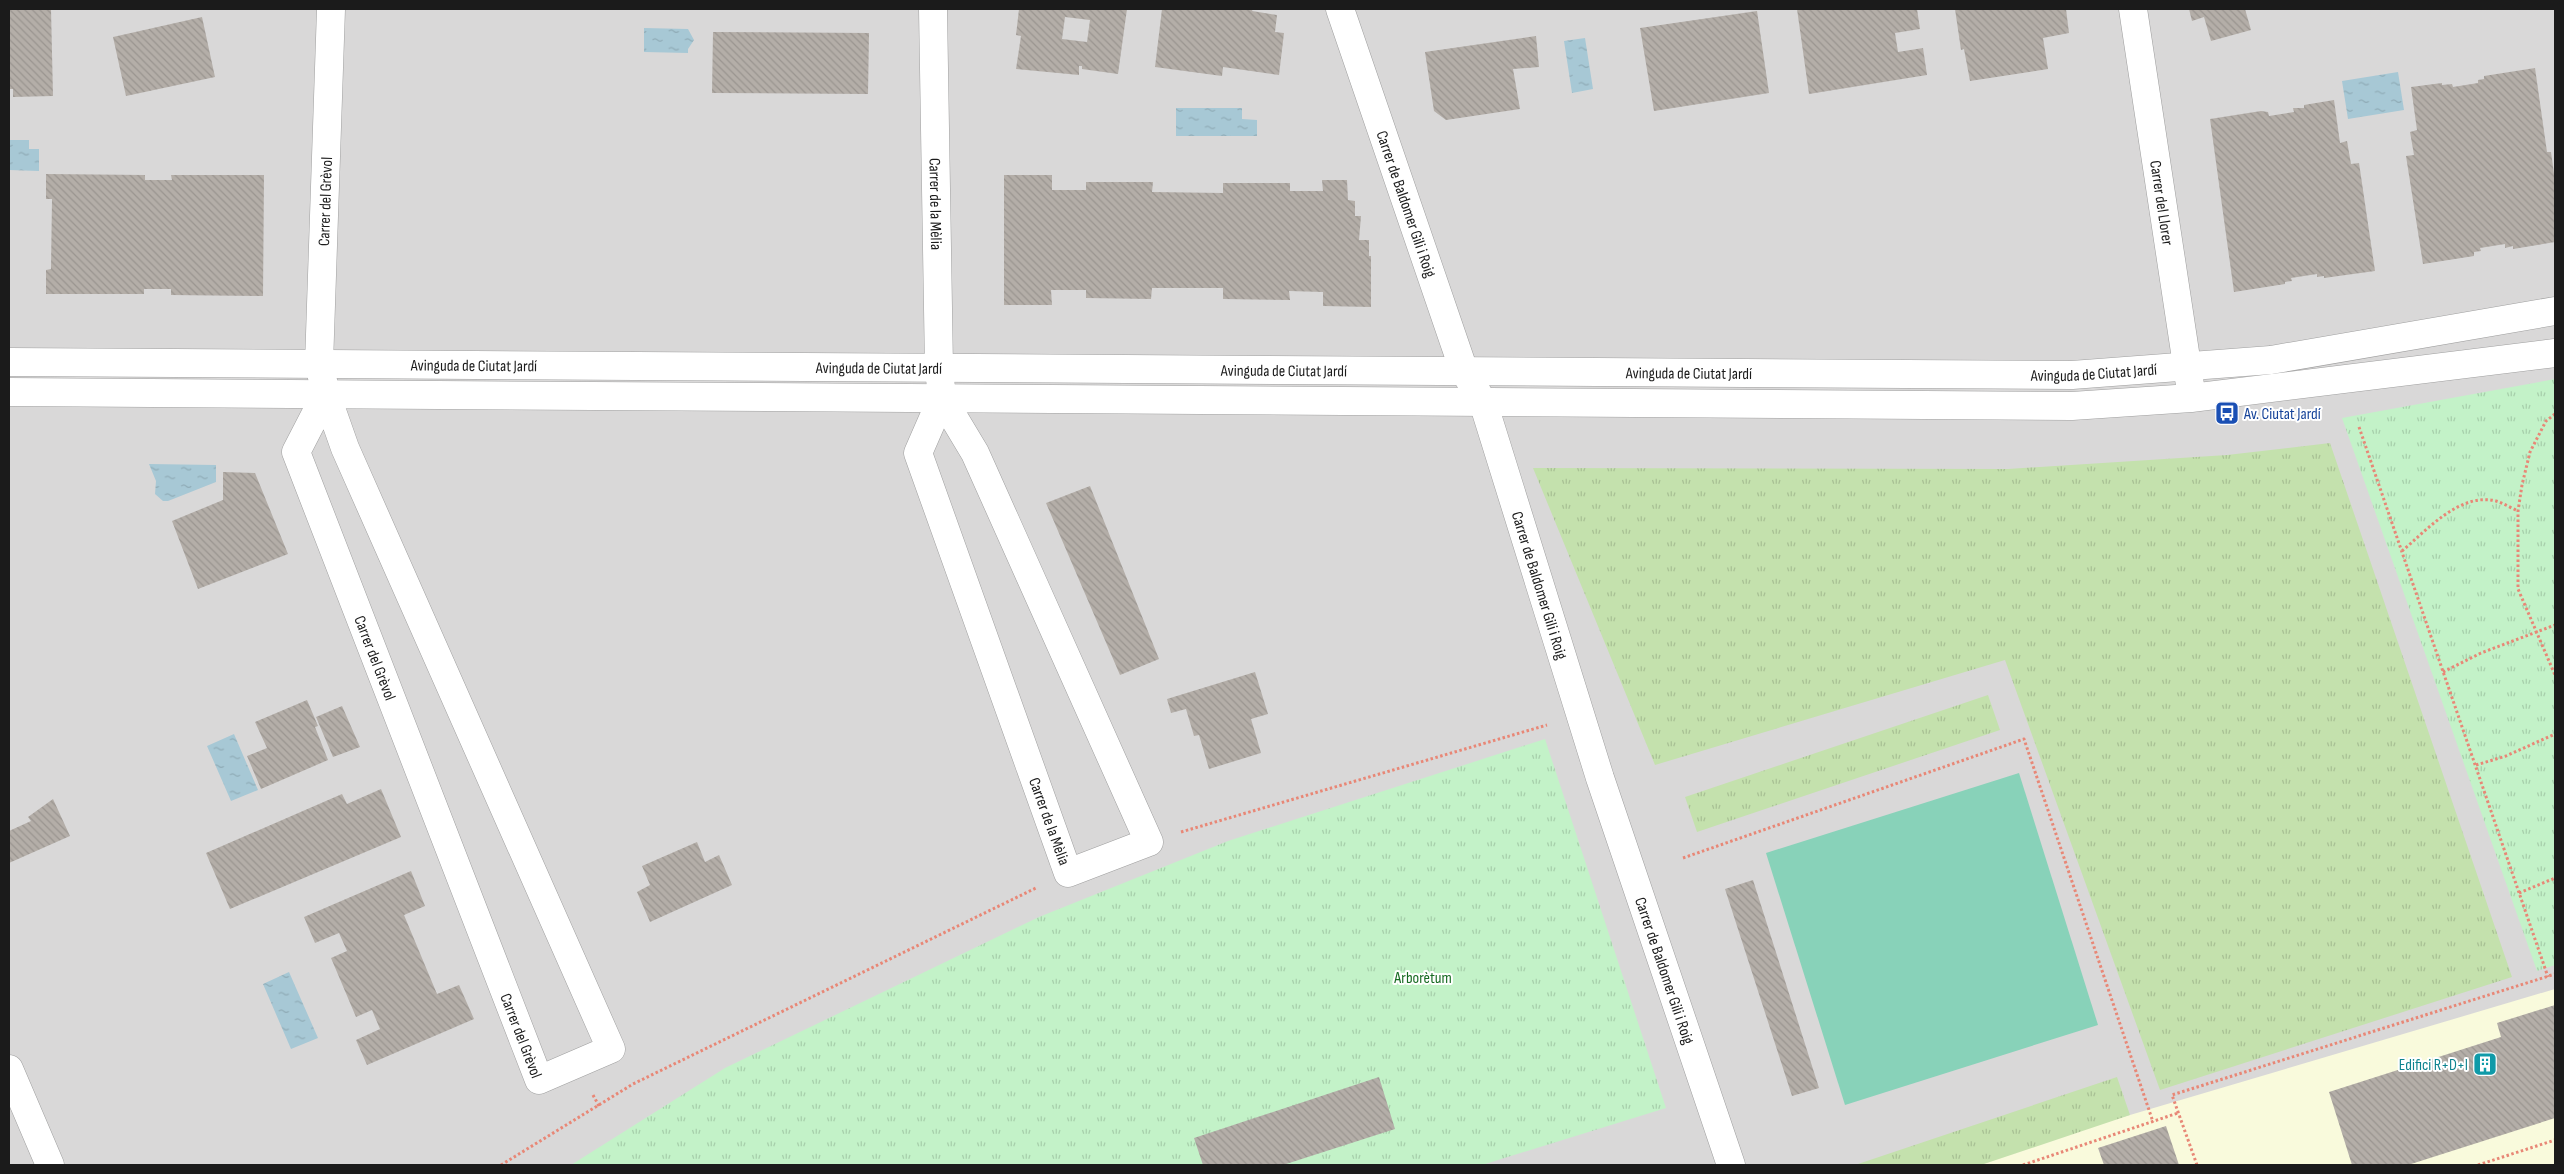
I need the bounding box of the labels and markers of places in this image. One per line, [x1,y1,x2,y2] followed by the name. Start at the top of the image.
[2214,400,2240,426] bus stop icon: Av. Ciutat Jardí
[2243,405,2321,424] place label: Av. Ciutat Jardí
[2472,1051,2498,1077] building icon: Edifici R+D+I
[2399,1056,2468,1075] place label: Edifici R+D+I

